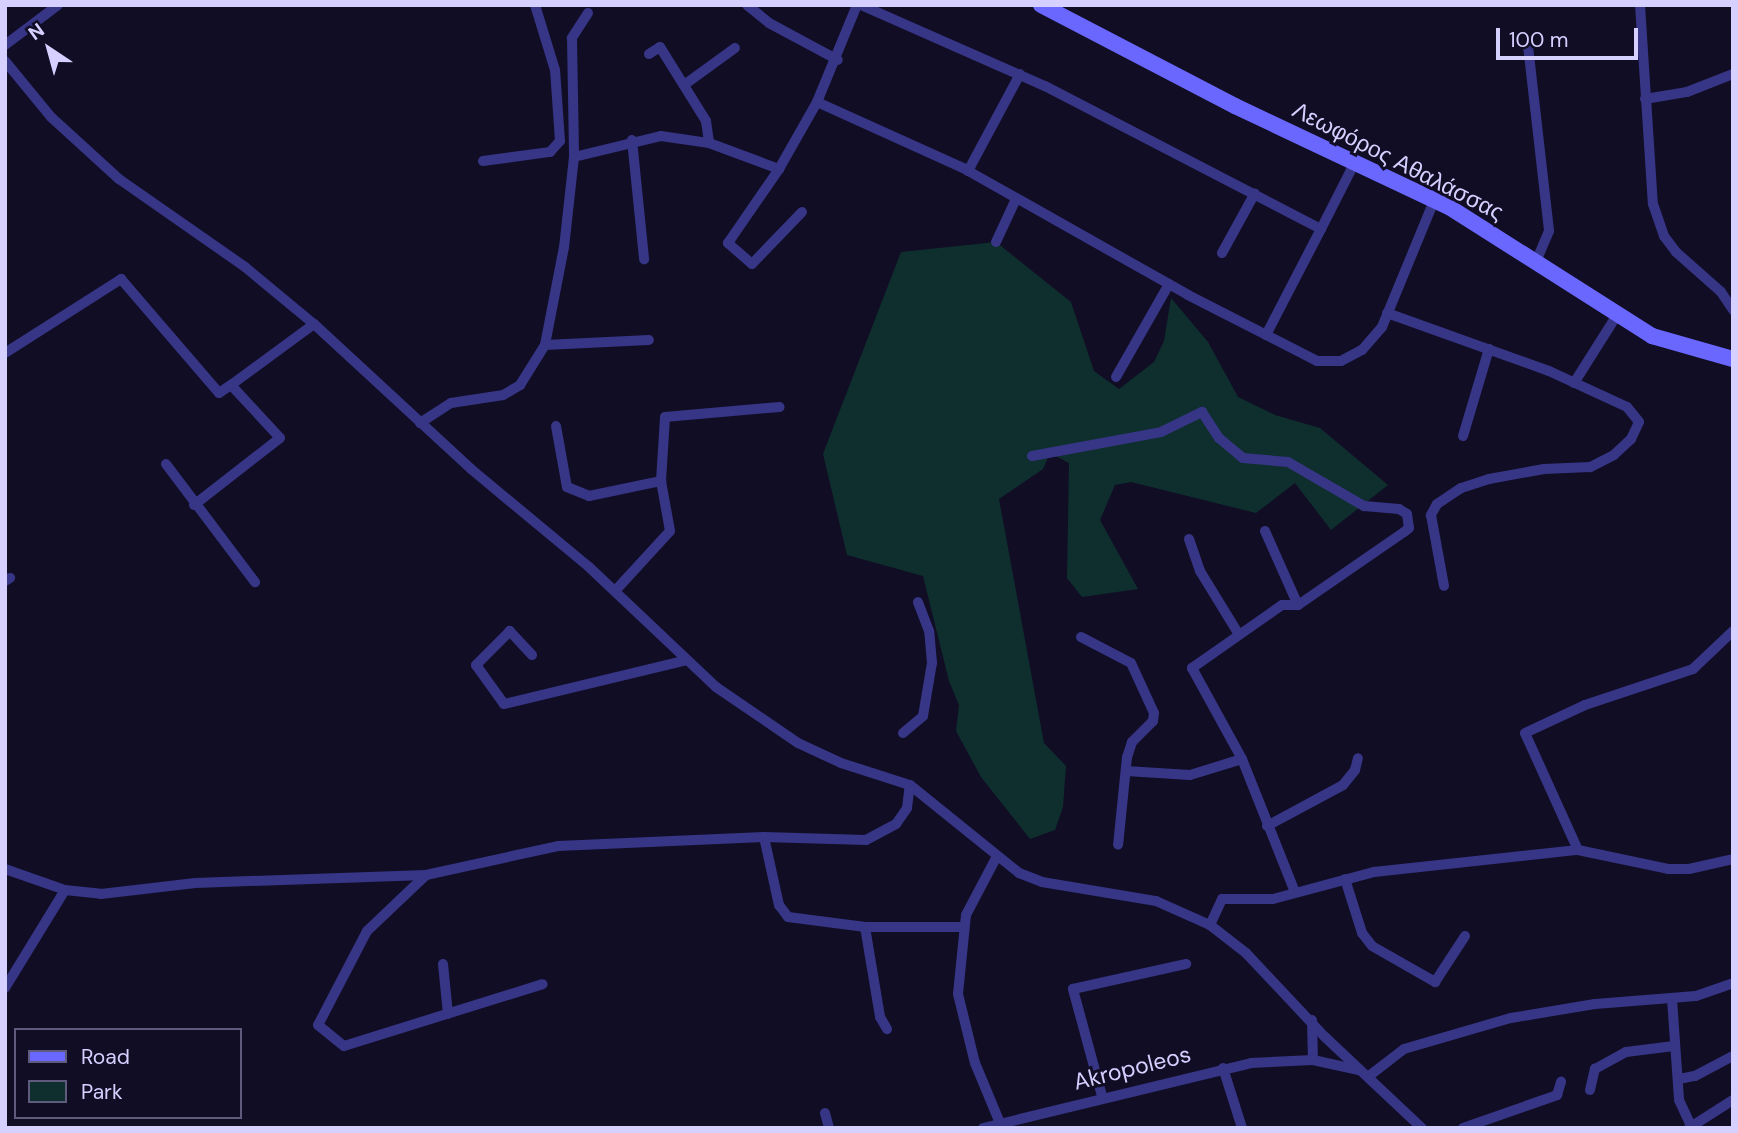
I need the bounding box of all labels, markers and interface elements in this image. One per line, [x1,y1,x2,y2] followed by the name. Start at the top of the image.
[14,14,84,84] north arrow
[1500,14,1642,58] scale bar
[23,17,49,46] text: N
[1509,26,1569,54] text: 100 m
[1288,96,1508,226] street label: Λεωφόρος Αθαλάσσας
[14,1028,242,1119] legend
[1070,1040,1194,1096] street label: Akropoleos
[81,1043,130,1071] text: Road
[81,1078,122,1106] text: Park

